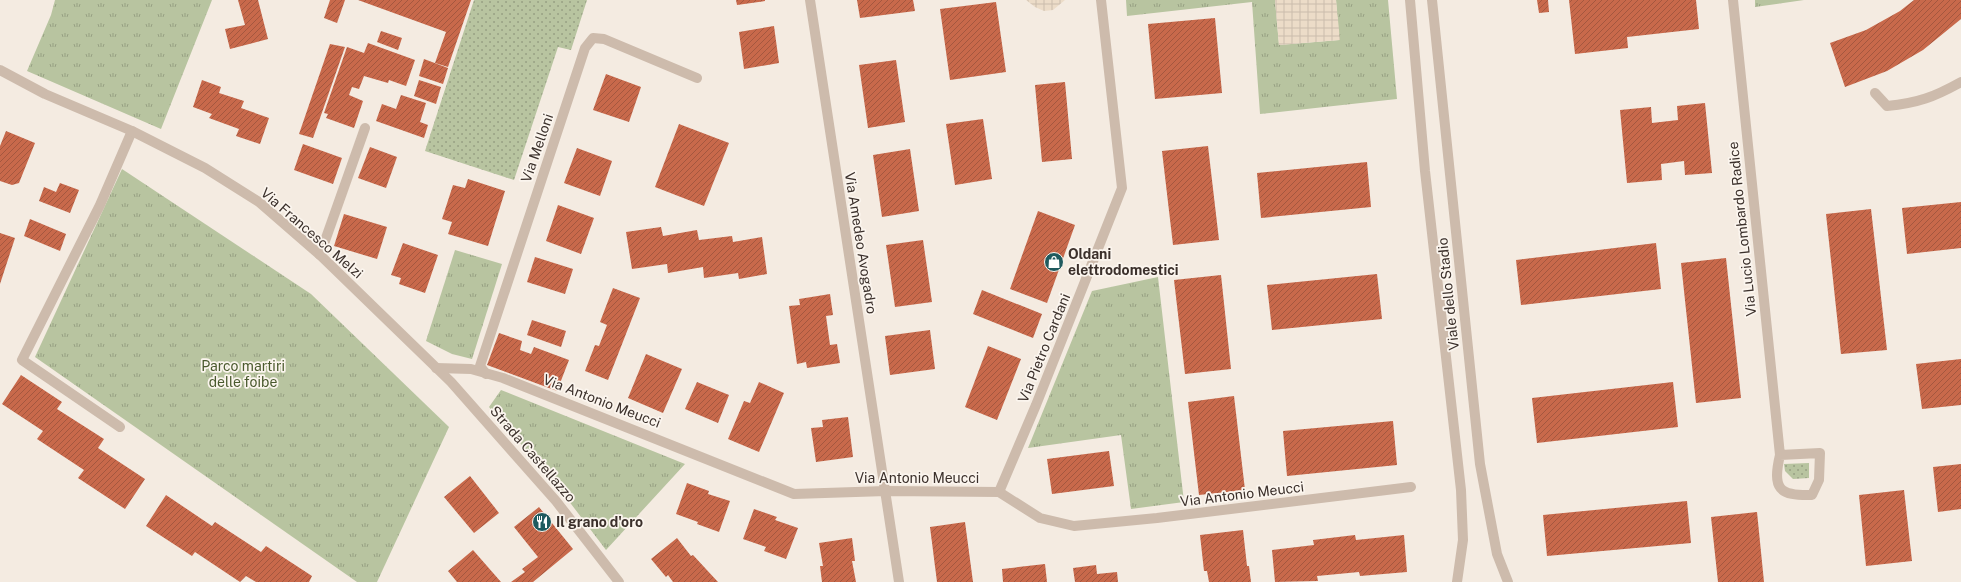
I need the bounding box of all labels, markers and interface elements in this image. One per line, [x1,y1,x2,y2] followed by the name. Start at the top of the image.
[518,112,556,184] street label: Via Melloni
[1725,141,1759,317] street label: Via Lucio Lombardo Radice
[842,171,880,315] street label: Via Amedeo Avogadro
[258,184,366,282] street label: Via Francesco Melzi
[1434,237,1462,351] street label: Viale dello Stadio
[1068,246,1179,278] place label: Oldani elettrodomestici
[1043,251,1065,273] shop icon: Oldani elettrodomestici
[1015,291,1073,405] street label: Via Pietro Cardani
[201,358,285,390] park label: Parco martiri delle foibe
[541,371,663,431] street label: Via Antonio Meucci
[487,403,579,505] street label: Strada Castellazzo
[855,470,979,486] street label: Via Antonio Meucci
[1179,478,1305,510] street label: Via Antonio Meucci
[531,511,553,533] restaurant icon: Il grano d'oro
[556,514,643,530] place label: Il grano d'oro

